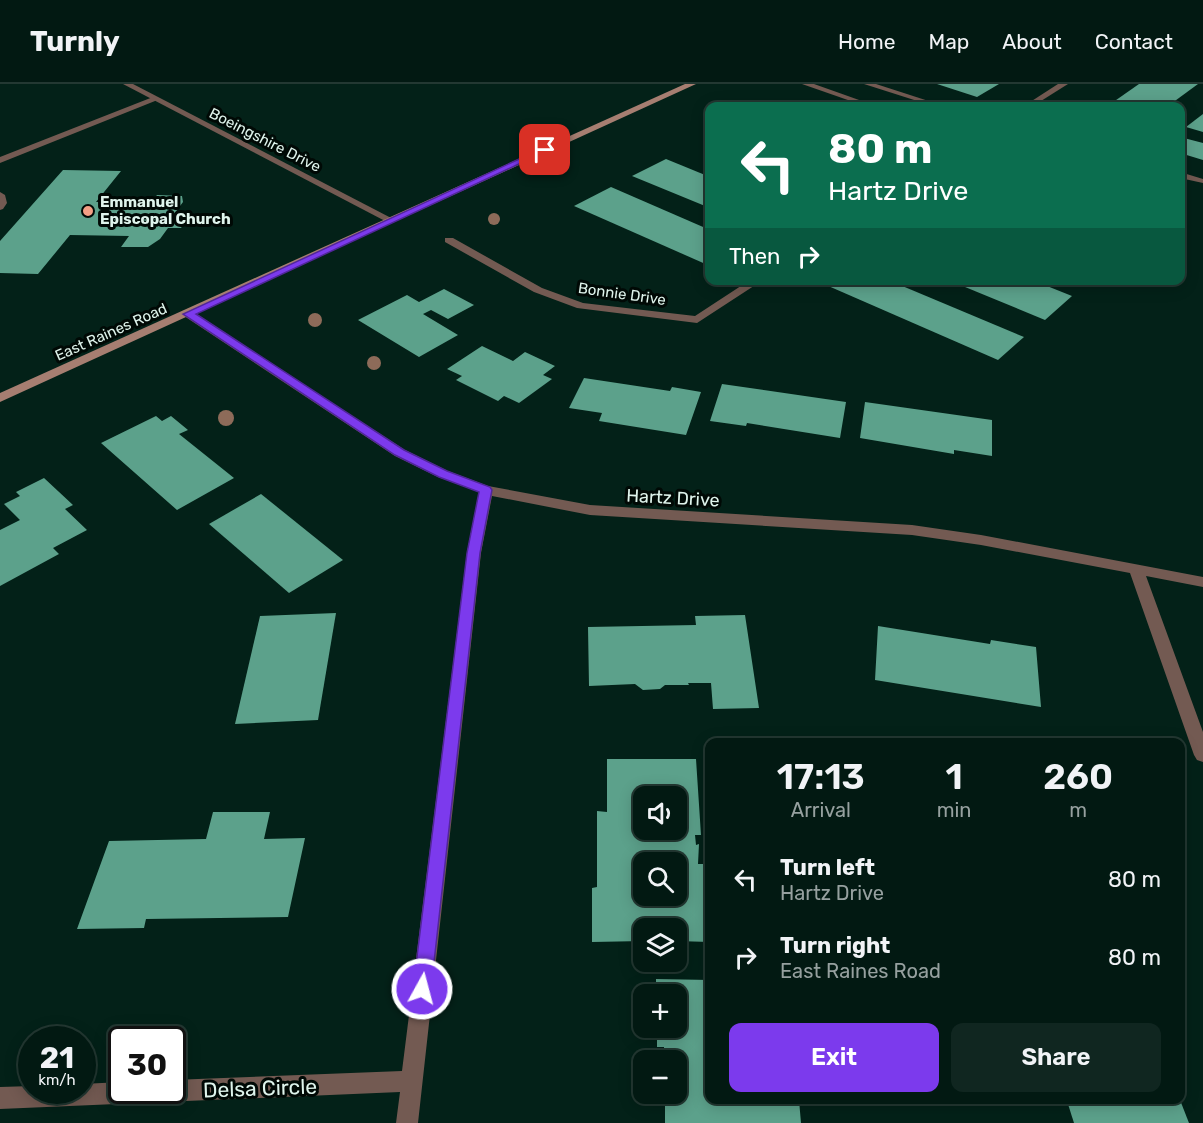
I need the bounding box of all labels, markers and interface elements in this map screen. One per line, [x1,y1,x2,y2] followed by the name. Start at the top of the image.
[30,25,120,58] text: Turnly
[838,29,895,54] text: Home
[928,29,969,54] text: Map
[1002,29,1062,54] text: About
[1095,29,1173,54] text: Contact
[206,104,324,176] street label: Boeingshire Drive
[519,124,570,175] pin
[828,124,932,174] text: 80 m
[729,126,807,204] icon: left
[528,133,561,166] icon: arrive
[828,175,968,207] text: Hartz Drive
[100,193,231,228] place label: Emmanuel Episcopal Church
[81,204,95,218] marker: Emmanuel Episcopal Church
[792,240,825,273] icon: right
[729,243,780,270] text: Then
[577,279,667,309] street label: Bonnie Drive
[52,299,170,365] street label: East Raines Road
[626,485,720,511] street label: Hartz Drive
[777,755,865,798] text: 17:13
[945,755,963,798] text: 1
[1043,755,1113,798] text: 260
[633,786,687,1104] map controls
[633,786,687,840] button: sound
[791,798,851,822] text: Arrival
[937,798,971,822] text: min
[1069,798,1087,822] text: m
[633,852,687,906] button: search
[780,854,875,881] text: Turn left
[729,863,762,896] icon: left
[1108,866,1161,893] text: 80 m
[780,881,884,905] text: Hartz Drive
[633,918,687,972] button: layers
[780,932,890,959] text: Turn right
[729,941,762,974] icon: right
[1108,944,1161,971] text: 80 m
[390,957,454,1021] position arrow
[780,959,941,983] text: East Raines Road
[633,984,687,1038] button: +
[729,1023,939,1092] button: Exit
[951,1023,1161,1092] button: Share
[108,1026,186,1104] speed limit sign: 30
[40,1040,74,1076] text: 21
[633,1050,687,1104] button: −
[38,1071,76,1089] text: km/h
[203,1074,317,1102] street label: Delsa Circle

